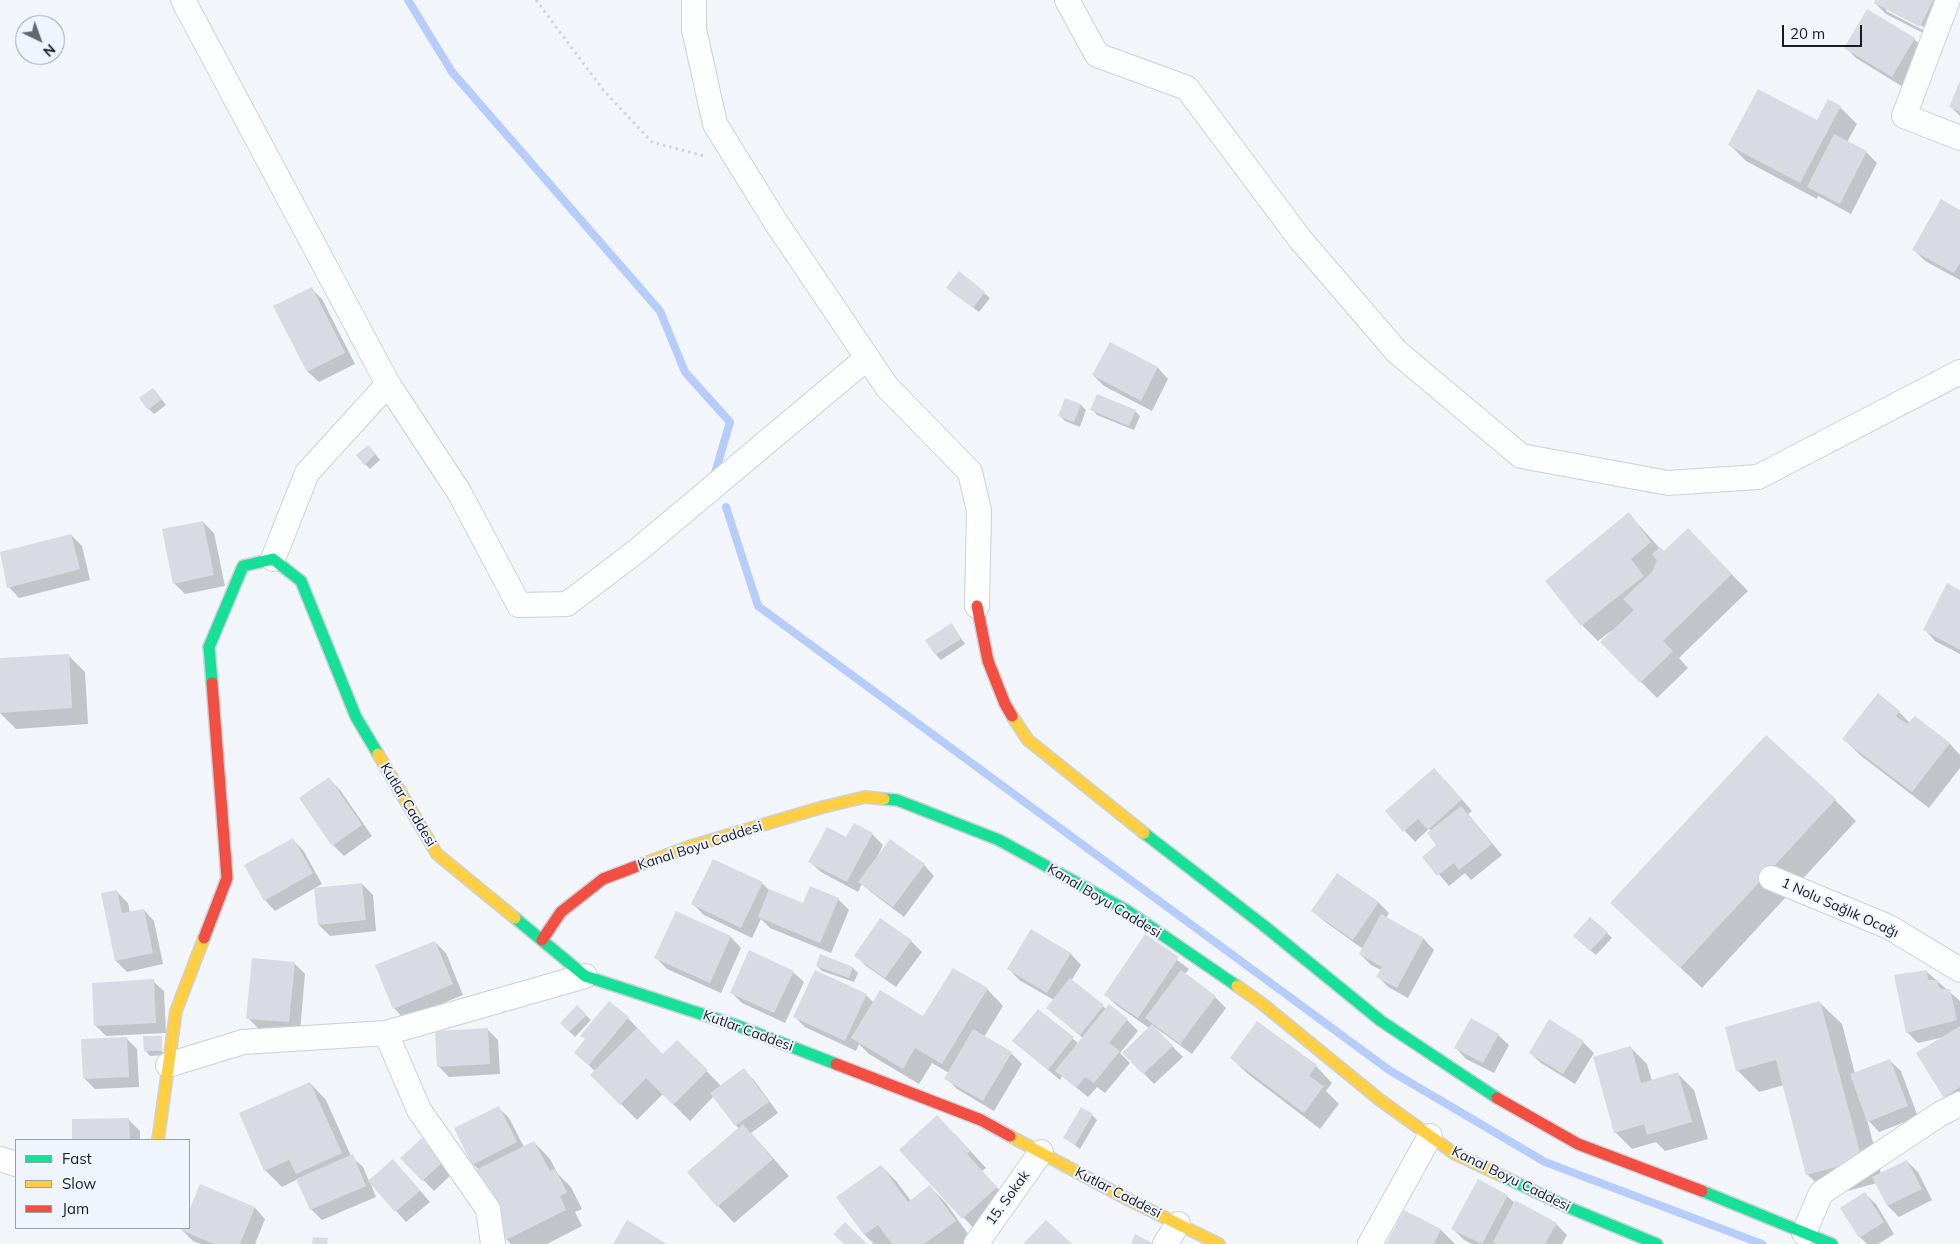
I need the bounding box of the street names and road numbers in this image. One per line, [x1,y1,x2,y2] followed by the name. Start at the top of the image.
[376,760,440,850] street label: Kutlar Caddesi
[636,818,764,874] street label: Kanal Boyu Caddesi
[1044,860,1164,942] street label: Kanal Boyu Caddesi
[1779,875,1901,941] street label: 1 Nolu Sağlık Ocağı
[701,1007,795,1055] street label: Kutlar Caddesi
[1449,1143,1573,1215] street label: Kanal Boyu Caddesi
[1072,1164,1164,1222] street label: Kutlar Caddesi
[983,1168,1033,1228] street label: 15. Sokak

